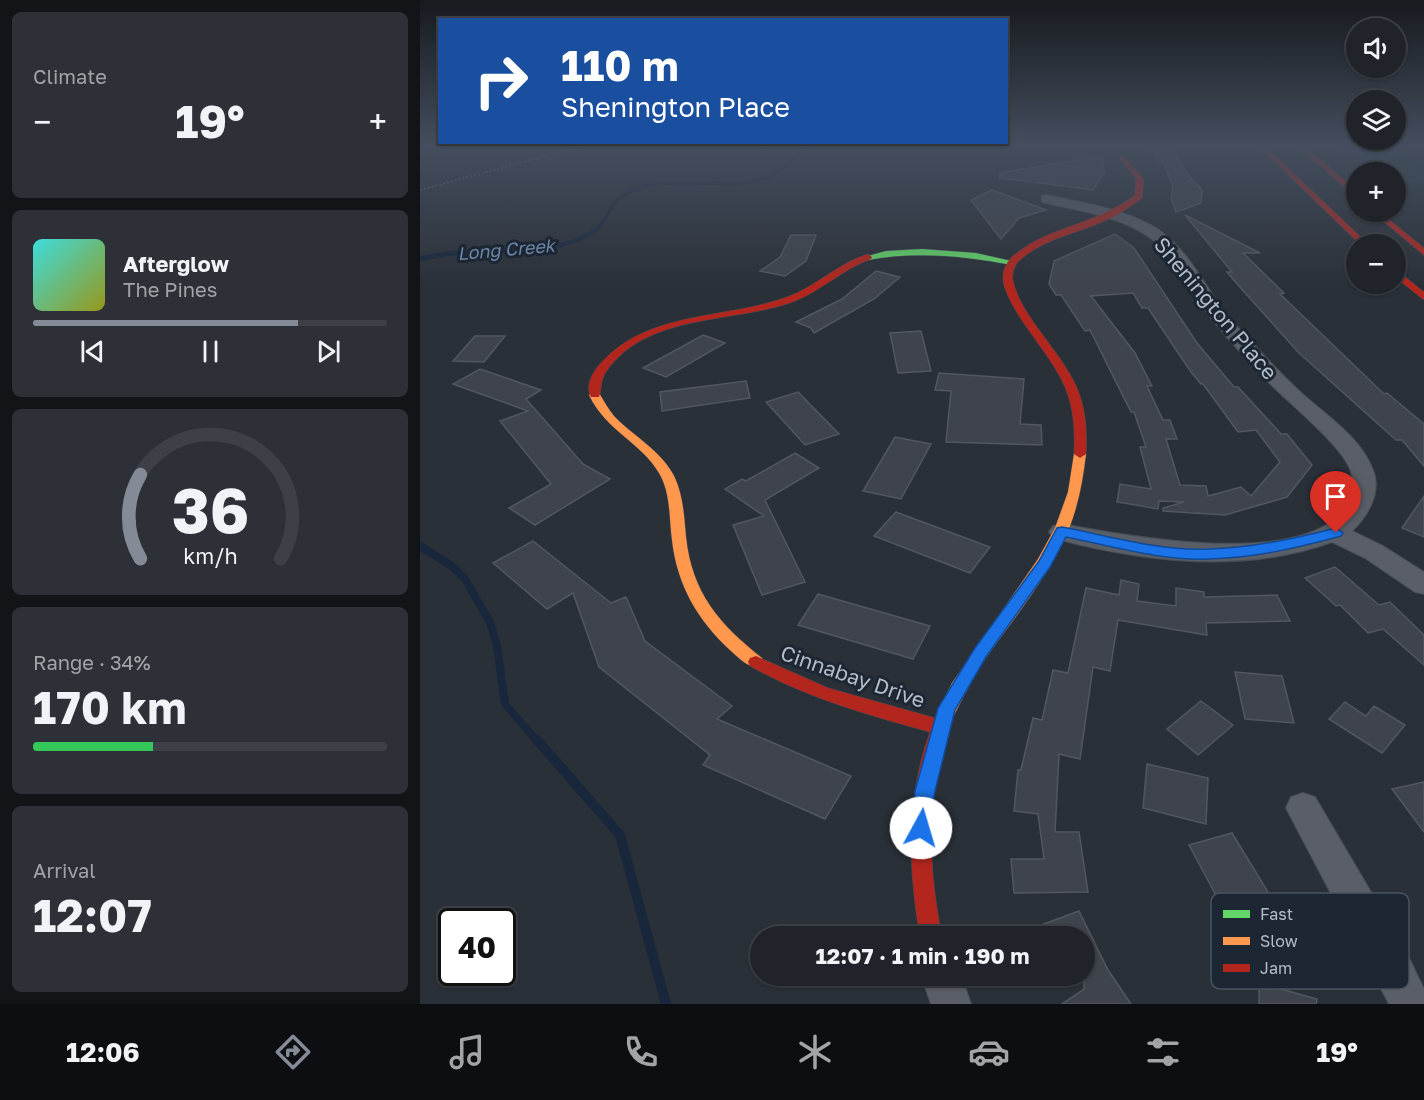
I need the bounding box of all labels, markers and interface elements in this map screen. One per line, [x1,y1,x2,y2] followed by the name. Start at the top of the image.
[1346,18,1406,294] map controls
[1346,18,1406,78] button: sound
[561,40,679,90] text: 110 m
[462,42,540,120] icon: right
[33,64,107,88] text: Climate
[1346,90,1406,150] button: layers
[561,91,790,123] text: Shenington Place
[175,94,245,148] text: 19°
[33,102,51,141] text: −
[369,102,387,141] text: +
[1346,162,1406,222] button: +
[1149,231,1283,385] street label: Shenington Place
[456,234,557,264] water label: Long Creek
[1346,234,1406,294] button: −
[123,250,229,277] text: Afterglow
[123,277,217,301] text: The Pines
[76,335,109,368] icon: previous
[194,335,227,368] icon: pause
[312,335,345,368] icon: next
[1310,471,1361,533] pin
[171,472,249,547] text: 36
[1319,480,1352,513] icon: arrive
[183,543,237,569] text: km/h
[777,639,929,713] street label: Cinnabay Drive
[33,650,151,674] text: Range · 34%
[33,680,187,734] text: 170 km
[889,796,953,860] position arrow
[33,858,96,882] text: Arrival
[33,888,152,942] text: 12:07
[1211,893,1409,989] legend
[1260,904,1293,924] text: Fast
[438,908,516,986] speed limit sign: 40
[1260,931,1298,951] text: Slow
[816,942,1029,969] text: 12:07 · 1 min · 190 m
[1260,958,1292,978] text: Jam
[272,1031,314,1073] icon: directions
[446,1031,488,1073] icon: music
[620,1031,662,1073] icon: phone
[794,1031,836,1073] icon: climate
[968,1031,1010,1073] icon: car
[1142,1031,1184,1073] icon: filters
[66,1036,140,1068] text: 12:06
[1316,1036,1358,1068] text: 19°

